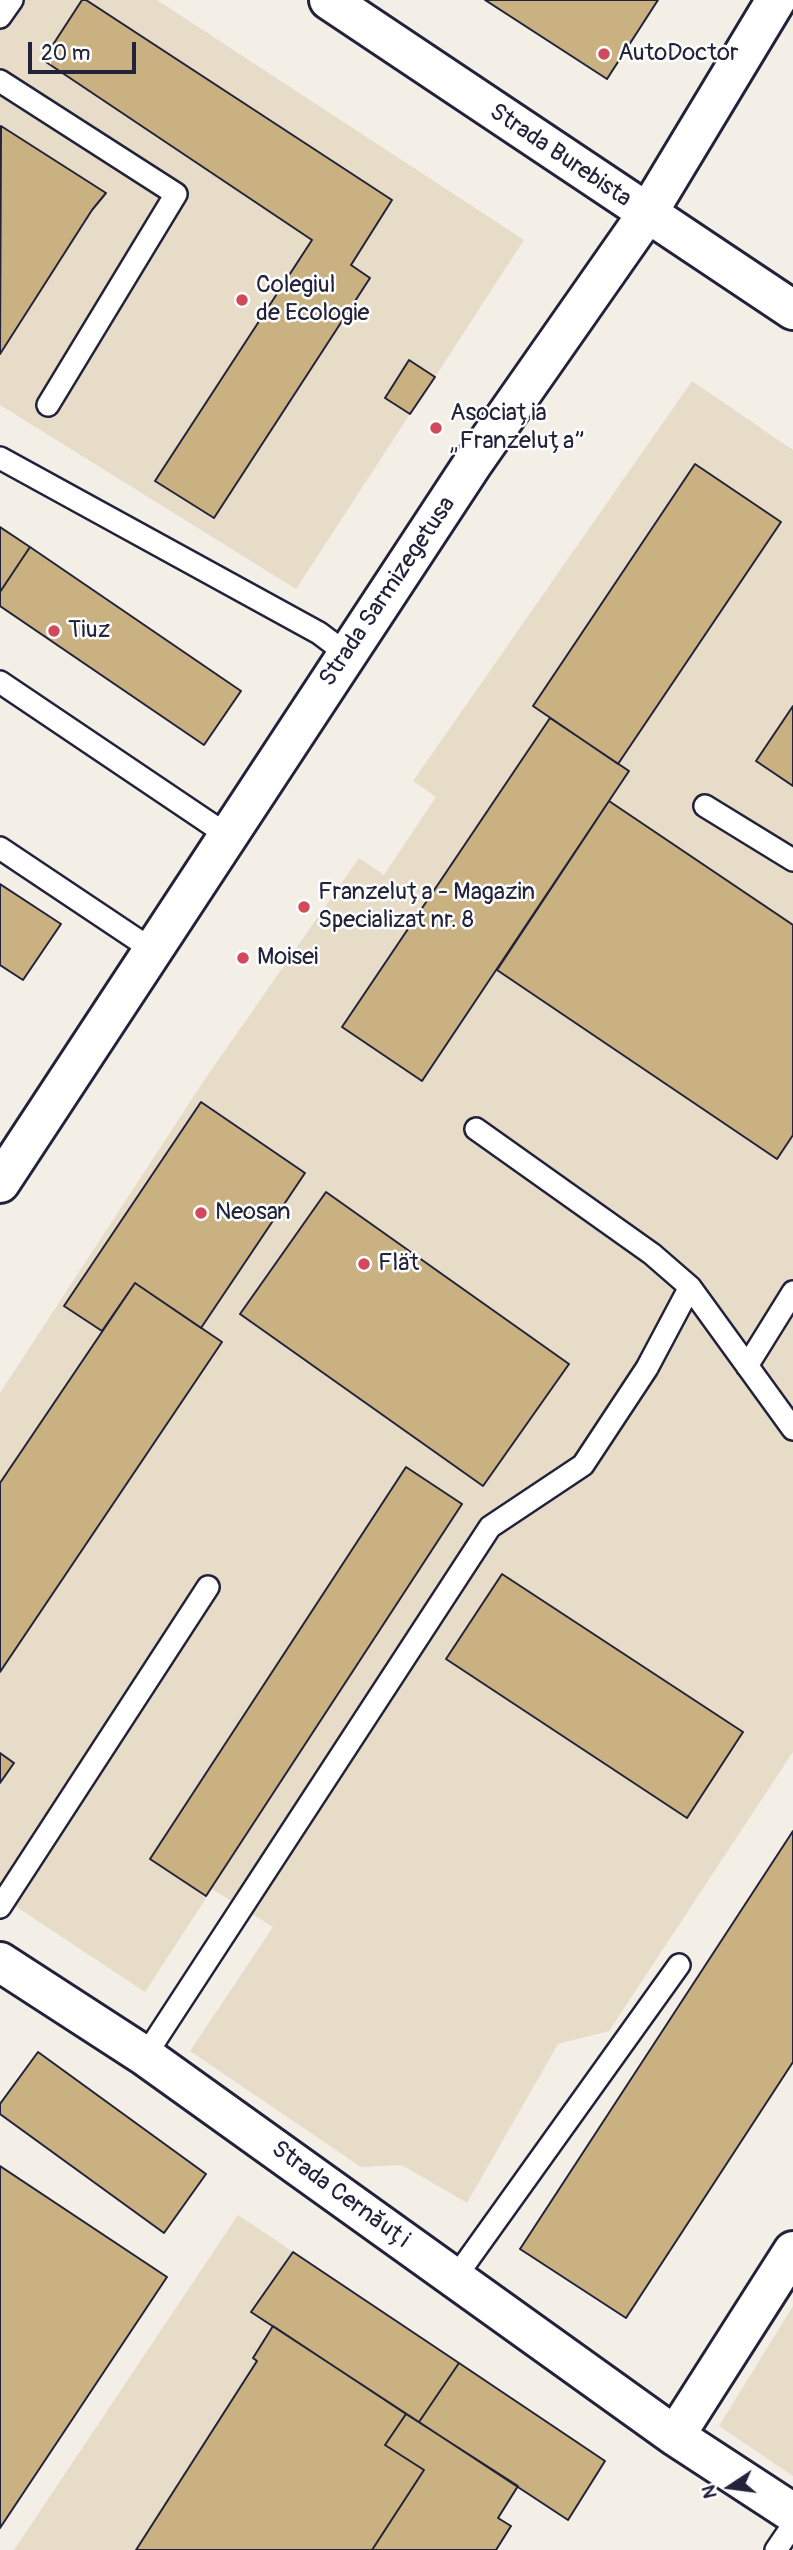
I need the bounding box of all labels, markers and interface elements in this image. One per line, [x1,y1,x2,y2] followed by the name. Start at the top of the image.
[32,28,140,72] scale bar
[41,40,90,67] text: 20 m
[618,40,739,68] place label: AutoDoctor
[596,46,612,62] marker: AutoDoctor
[484,98,636,214] street label: Strada Burebista
[256,272,369,328] place label: Colegiul de Ecologie
[234,292,250,308] marker: Colegiul de Ecologie
[450,400,584,456] place label: Asociația „Franzeluța”
[428,420,444,436] marker: Asociația „Franzeluța”
[314,492,462,692] street label: Strada Sarmizegetusa
[68,617,110,645] place label: Tiuz
[46,623,62,639] marker: Tiuz
[318,879,535,935] place label: Franzeluța - Magazin Specializat nr. 8
[296,899,312,915] marker: Franzeluța - Magazin Specializat nr. 8
[257,944,318,972] place label: Moisei
[235,950,251,966] marker: Moisei
[215,1199,291,1227] place label: Neosan
[193,1205,209,1221] marker: Neosan
[378,1250,419,1278] place label: Flät
[356,1256,372,1272] marker: Flät
[265,2135,415,2255] street label: Strada Cernăuți
[695,2452,765,2522] north arrow
[696,2483,723,2501] text: N

